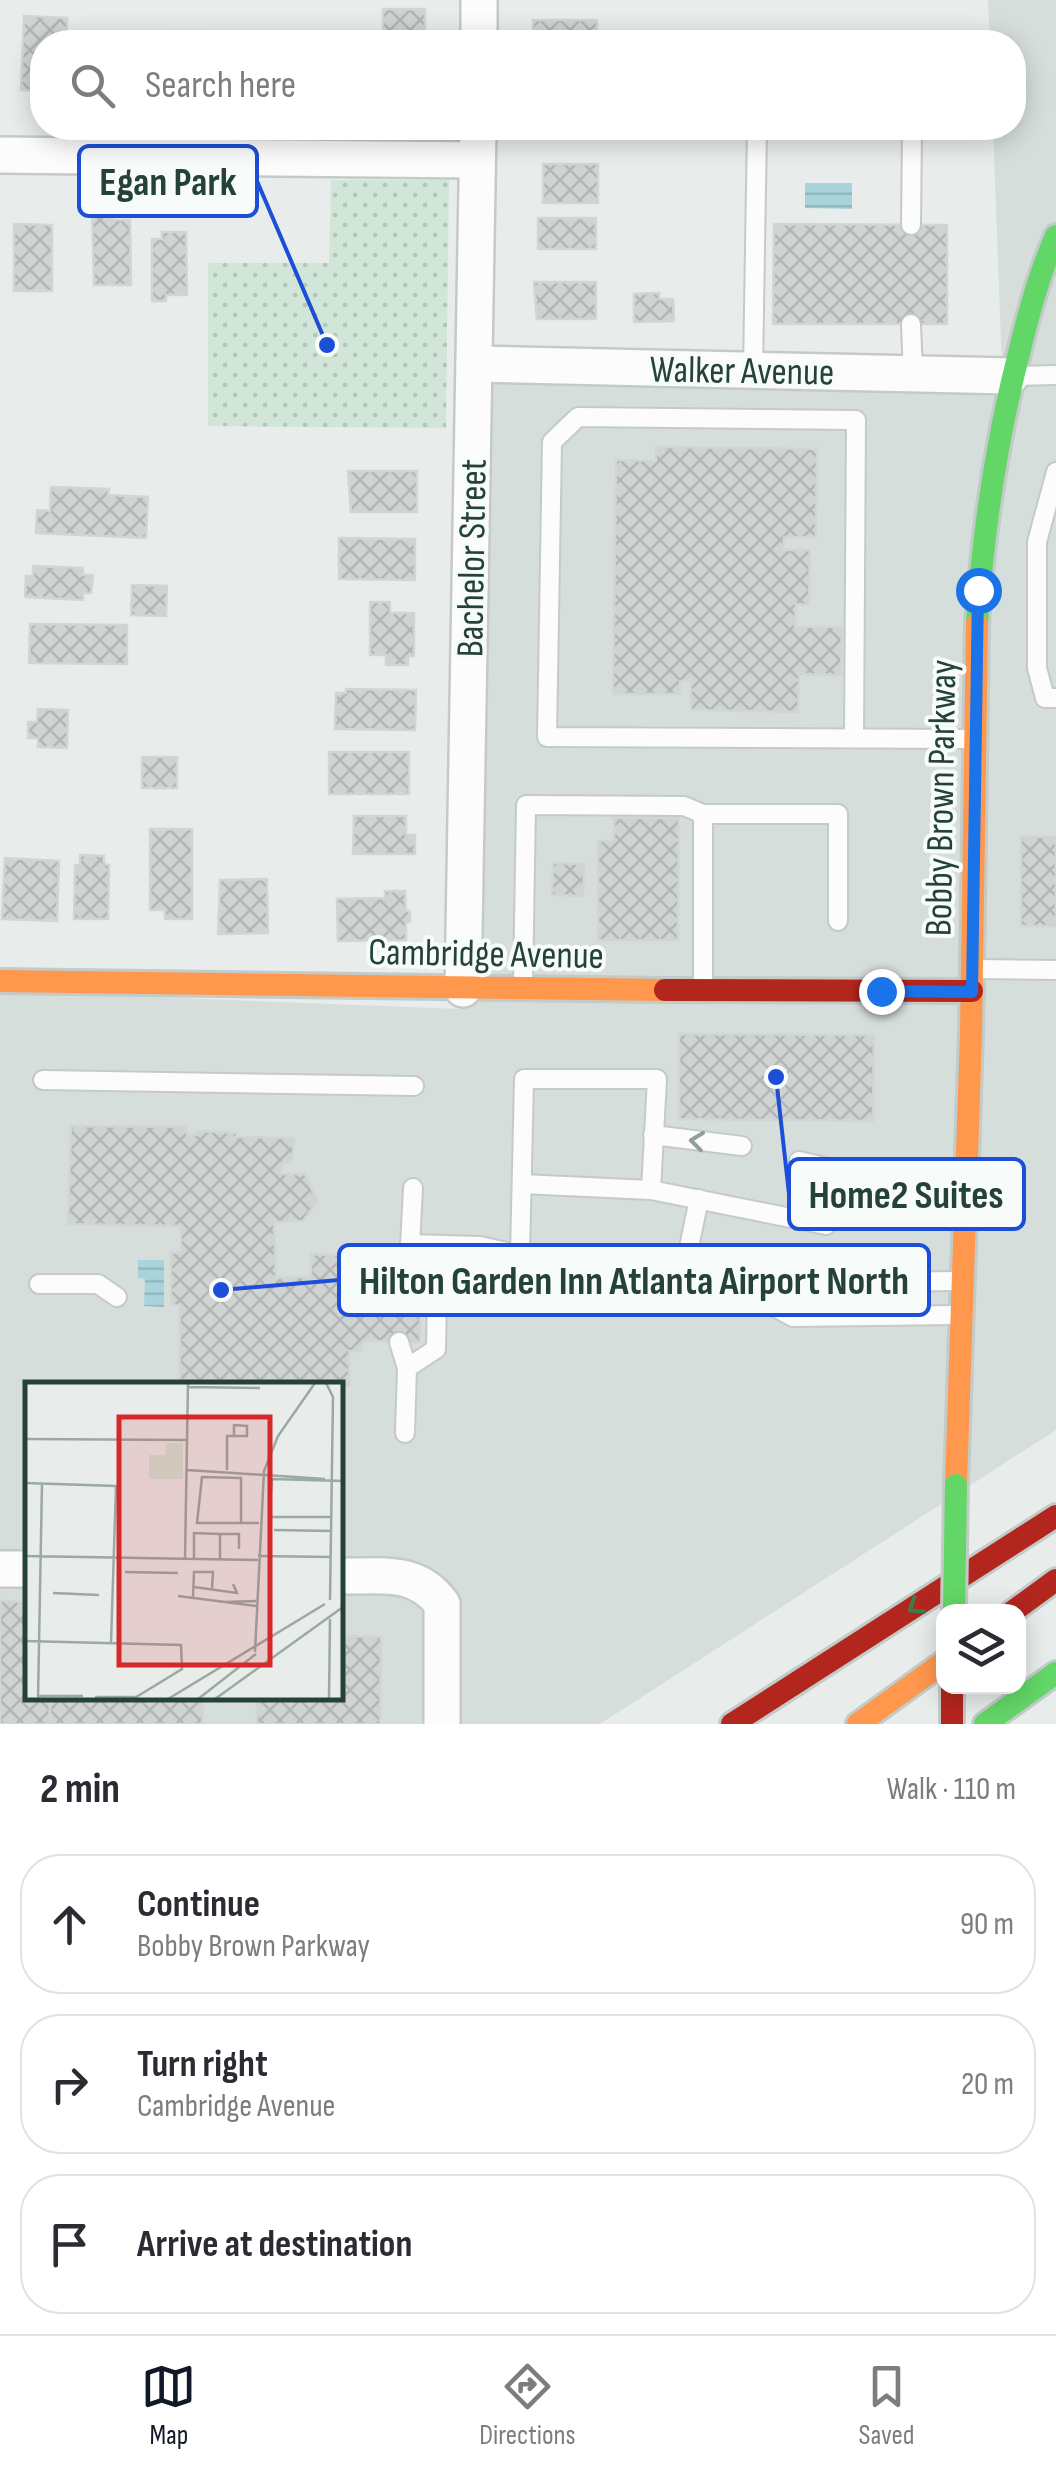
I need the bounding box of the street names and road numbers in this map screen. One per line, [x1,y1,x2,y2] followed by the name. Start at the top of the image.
[649,347,835,396] street label: Walker Avenue
[448,458,497,658] street label: Bachelor Street
[917,659,966,937] street label: Bobby Brown Parkway
[368,930,604,979] street label: Cambridge Avenue

